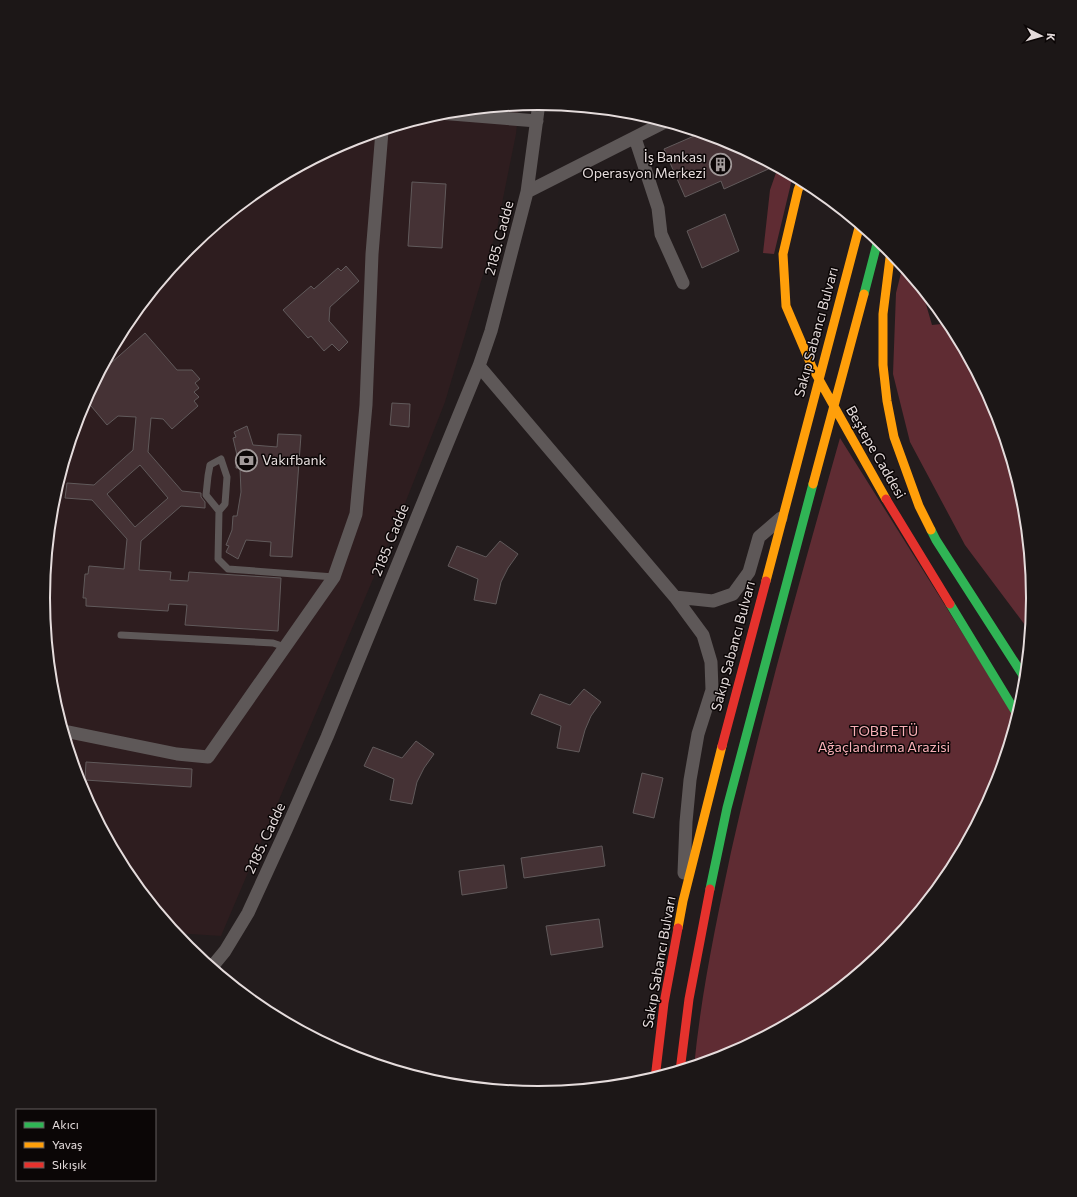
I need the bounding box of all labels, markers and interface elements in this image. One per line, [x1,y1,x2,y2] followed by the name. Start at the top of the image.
[1021,16,1061,56] north arrow
[1045,33,1058,42] text: K
[582,148,706,181] place label: İş Bankası Operasyon Merkezi
[708,152,734,178] building icon: İş Bankası Operasyon Merkezi
[480,199,517,277] street label: 2185. Cadde
[790,265,841,399] street label: Sakıp Sabancı Bulvarı
[843,402,910,501] street label: Beştepe Caddesi
[234,447,260,473] bank icon: Vakıfbank
[262,451,327,468] place label: Vakıfbank
[367,501,412,578] street label: 2185. Cadde
[707,579,758,713] street label: Sakıp Sabancı Bulvarı
[818,722,950,755] park label: TOBB ETÜ Ağaçlandırma Arazisi
[241,800,288,876] street label: 2185. Cadde
[639,894,679,1029] street label: Sakıp Sabancı Bulvarı
[16,1109,156,1181] legend
[52,1117,79,1131] text: Akıcı
[52,1137,83,1151] text: Yavaş
[52,1157,87,1171] text: Sıkışık

